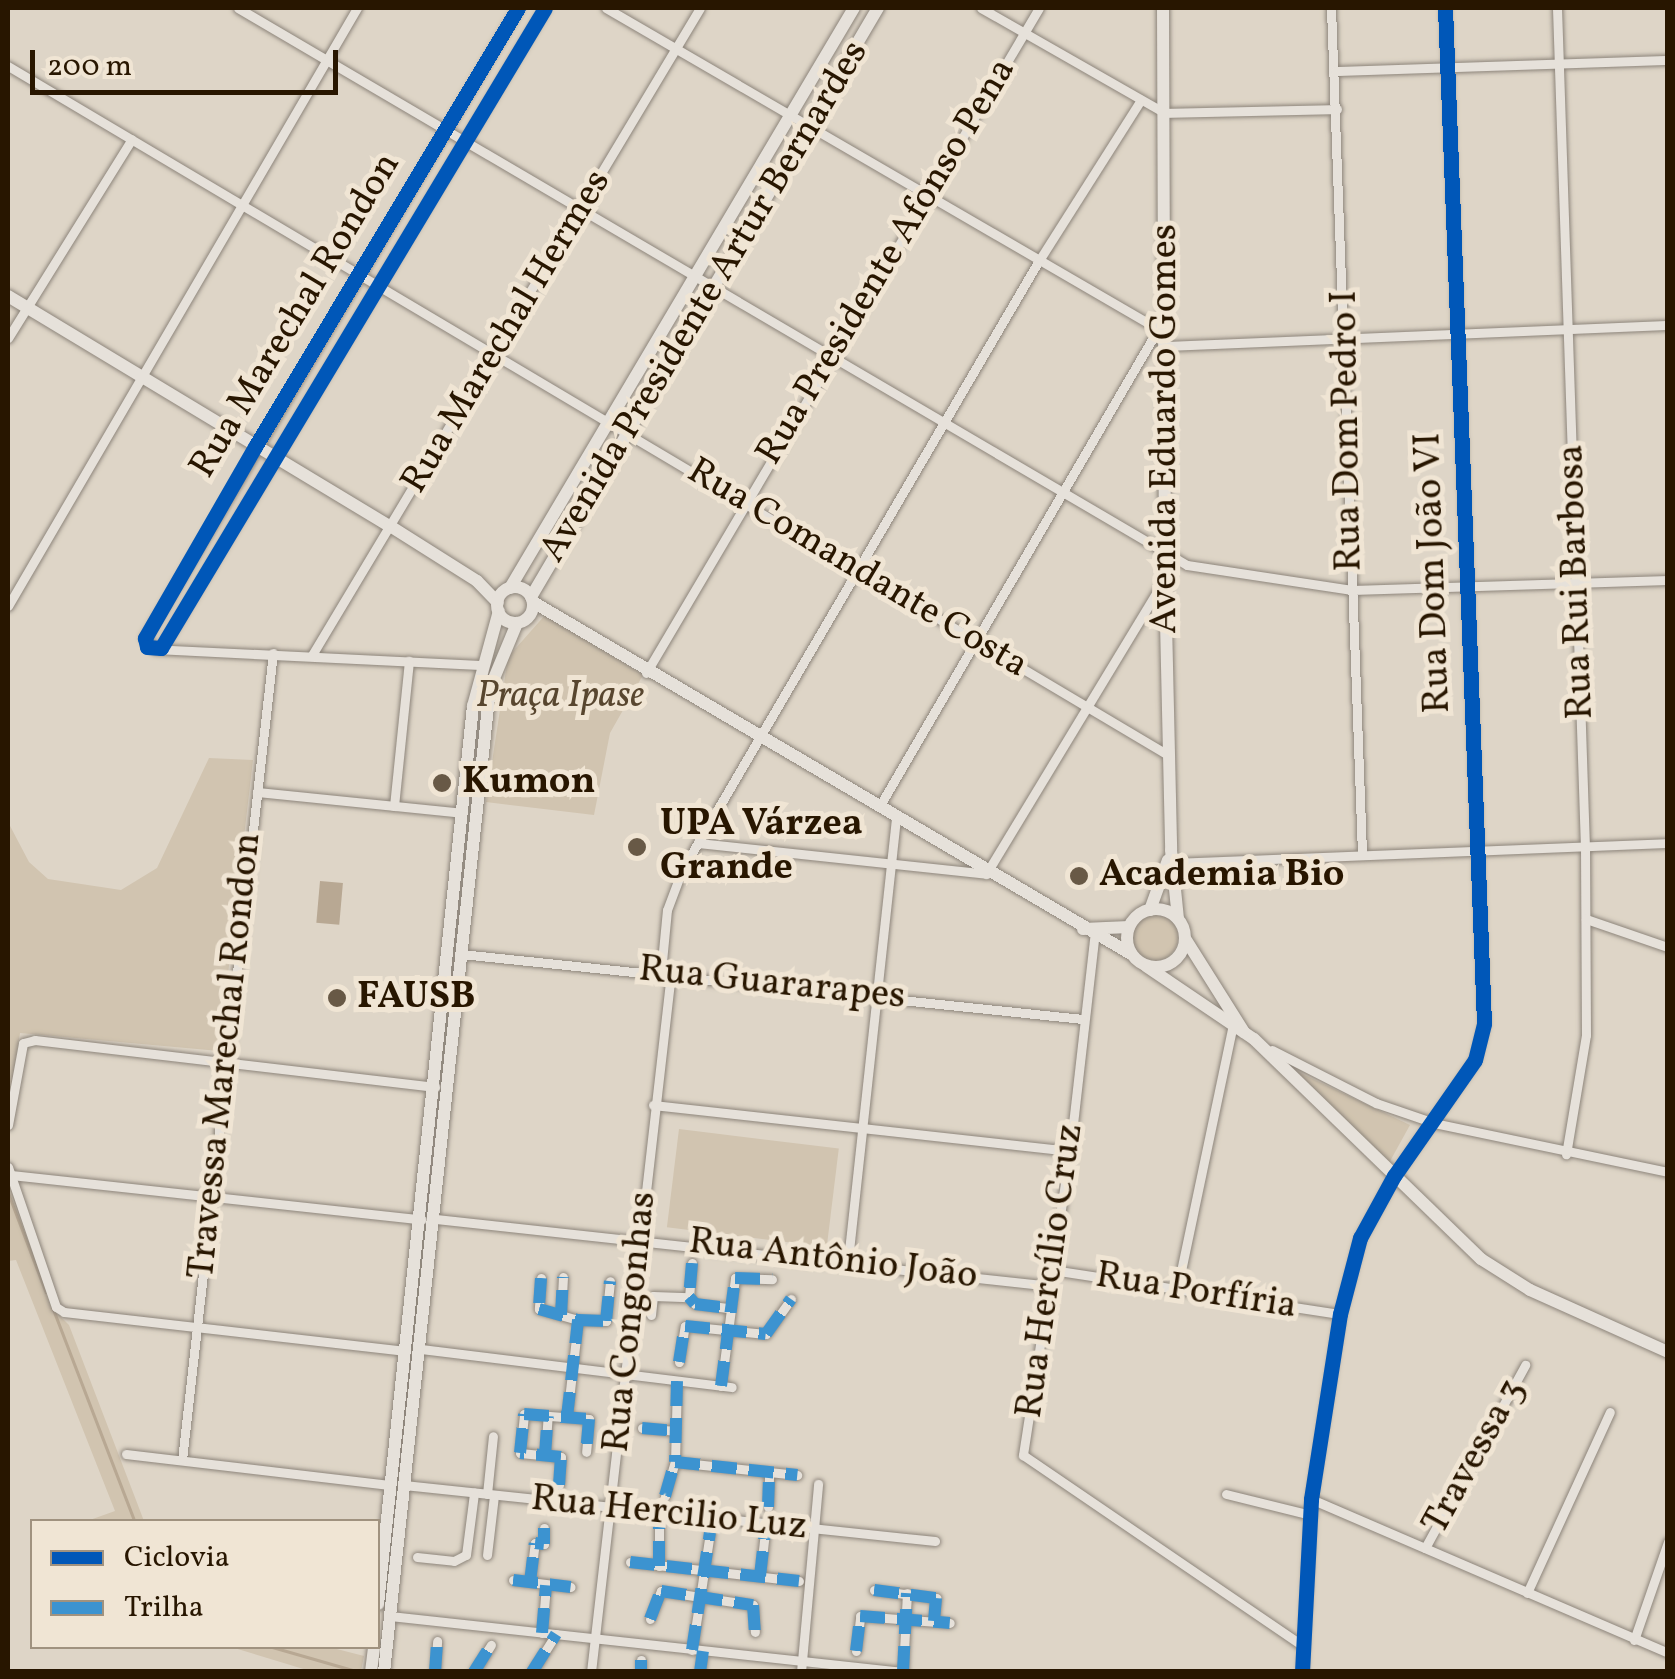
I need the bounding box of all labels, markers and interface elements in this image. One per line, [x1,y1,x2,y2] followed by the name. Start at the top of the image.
[35,30,342,92] scale bar
[531,33,879,571] street label: Avenida Presidente Artur Bernardes
[47,46,132,88] text: 200 m
[747,51,1027,473] street label: Rua Presidente Afonso Pena
[181,145,411,487] street label: Rua Marechal Rondon
[392,162,622,502] street label: Rua Marechal Hermes
[1143,224,1189,634] street label: Avenida Eduardo Gomes
[1323,290,1373,572] street label: Rua Dom Pedro I
[1406,431,1462,715] street label: Rua Dom João VI
[1549,444,1605,720] street label: Rua Rui Barbosa
[678,449,1036,689] street label: Rua Comandante Costa
[476,674,644,720] park label: Praça Ipase
[462,760,595,806] place label: Kumon
[431,772,453,794] marker: Kumon
[660,802,864,892] place label: UPA Várzea Grande
[180,831,272,1281] street label: Travessa Marechal Rondon
[624,834,650,860] marker: UPA Várzea Grande
[1099,853,1345,899] place label: Academia Bio
[1068,865,1090,887] marker: Academia Bio
[636,947,908,1021] street label: Rua Guararapes
[357,975,475,1021] place label: FAUSB
[326,987,348,1009] marker: FAUSB
[1008,1121,1094,1421] street label: Rua Hercílio Cruz
[595,1189,667,1455] street label: Rua Congonhas
[686,1220,980,1300] street label: Rua Antônio João
[1092,1254,1300,1330] street label: Rua Porfíria
[1414,1371,1536,1543] street label: Travessa 3
[529,1477,809,1551] street label: Rua Hercilio Luz
[30,1519,380,1649] legend
[124,1537,230,1579] text: Ciclovia
[124,1587,204,1629] text: Trilha

